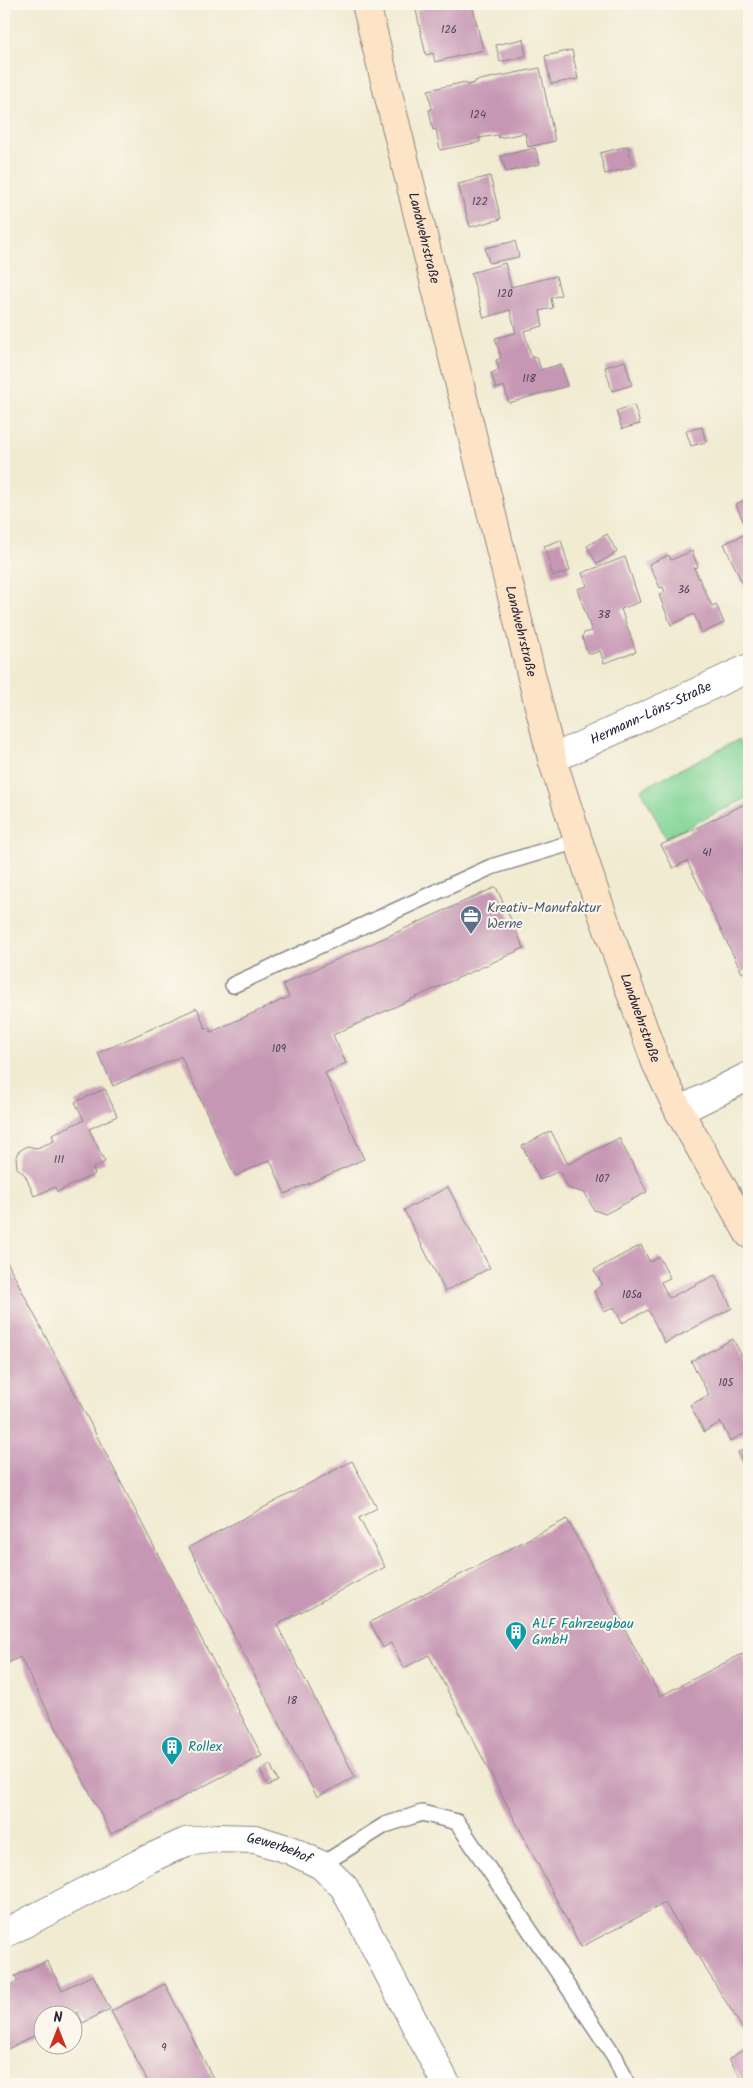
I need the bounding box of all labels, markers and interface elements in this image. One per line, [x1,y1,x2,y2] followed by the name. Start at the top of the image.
[441,21,457,39] house number: 126
[470,106,486,124] house number: 124
[402,190,446,287] street label: Landwehrstraße
[472,193,488,211] house number: 122
[497,285,513,303] house number: 120
[522,370,536,388] house number: 118
[678,581,690,599] house number: 36
[499,583,543,680] street label: Landwehrstraße
[598,606,611,624] house number: 38
[586,675,716,751] street label: Hermann-Löns-Straße
[702,844,712,862] house number: 41
[487,897,602,935] place label: Kreativ-Manufaktur Werne
[459,904,483,935] office icon: Kreativ-Manufaktur Werne
[614,970,666,1066] street label: Landwehrstraße
[272,1040,287,1058] house number: 109
[54,1151,64,1169] house number: 111
[595,1170,610,1188] house number: 107
[622,1286,642,1304] house number: 105a
[719,1374,735,1392] house number: 105
[532,1613,634,1651] place label: ALF Fahrzeugbau GmbH
[504,1620,528,1651] building icon: ALF Fahrzeugbau GmbH
[287,1692,297,1710] house number: 18
[160,1735,184,1766] building icon: Rollex
[188,1736,223,1758] place label: Rollex
[246,1828,317,1871] street label: Gewerbehof
[32,2006,82,2056] north arrow
[54,2007,63,2029] text: N
[161,2039,167,2057] house number: 9

